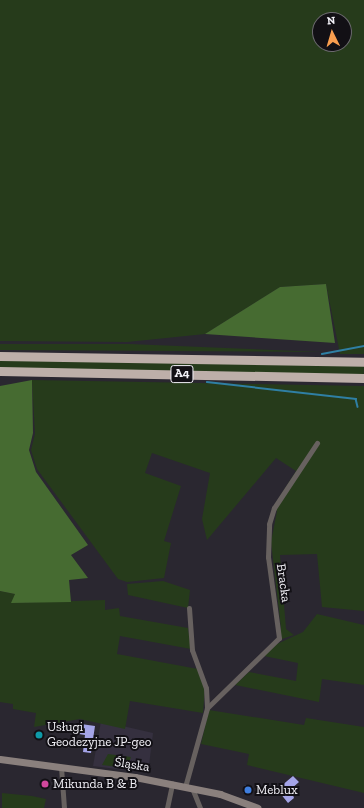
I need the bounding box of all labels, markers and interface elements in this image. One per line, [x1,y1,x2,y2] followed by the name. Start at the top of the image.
[312,12,352,52] north arrow
[326,14,336,27] text: N
[170,364,194,384] road number: A4
[273,563,293,603] street label: Bracka
[47,720,152,751] place label: Usługi Geodezyjne JP-geo
[34,730,44,740] marker: Usługi Geodezyjne JP-geo
[113,755,151,775] street label: Śląska
[53,776,137,792] place label: Mikunda B & B
[40,779,50,789] marker: Mikunda B & B
[256,782,298,798] place label: Meblux
[243,785,253,795] marker: Meblux

